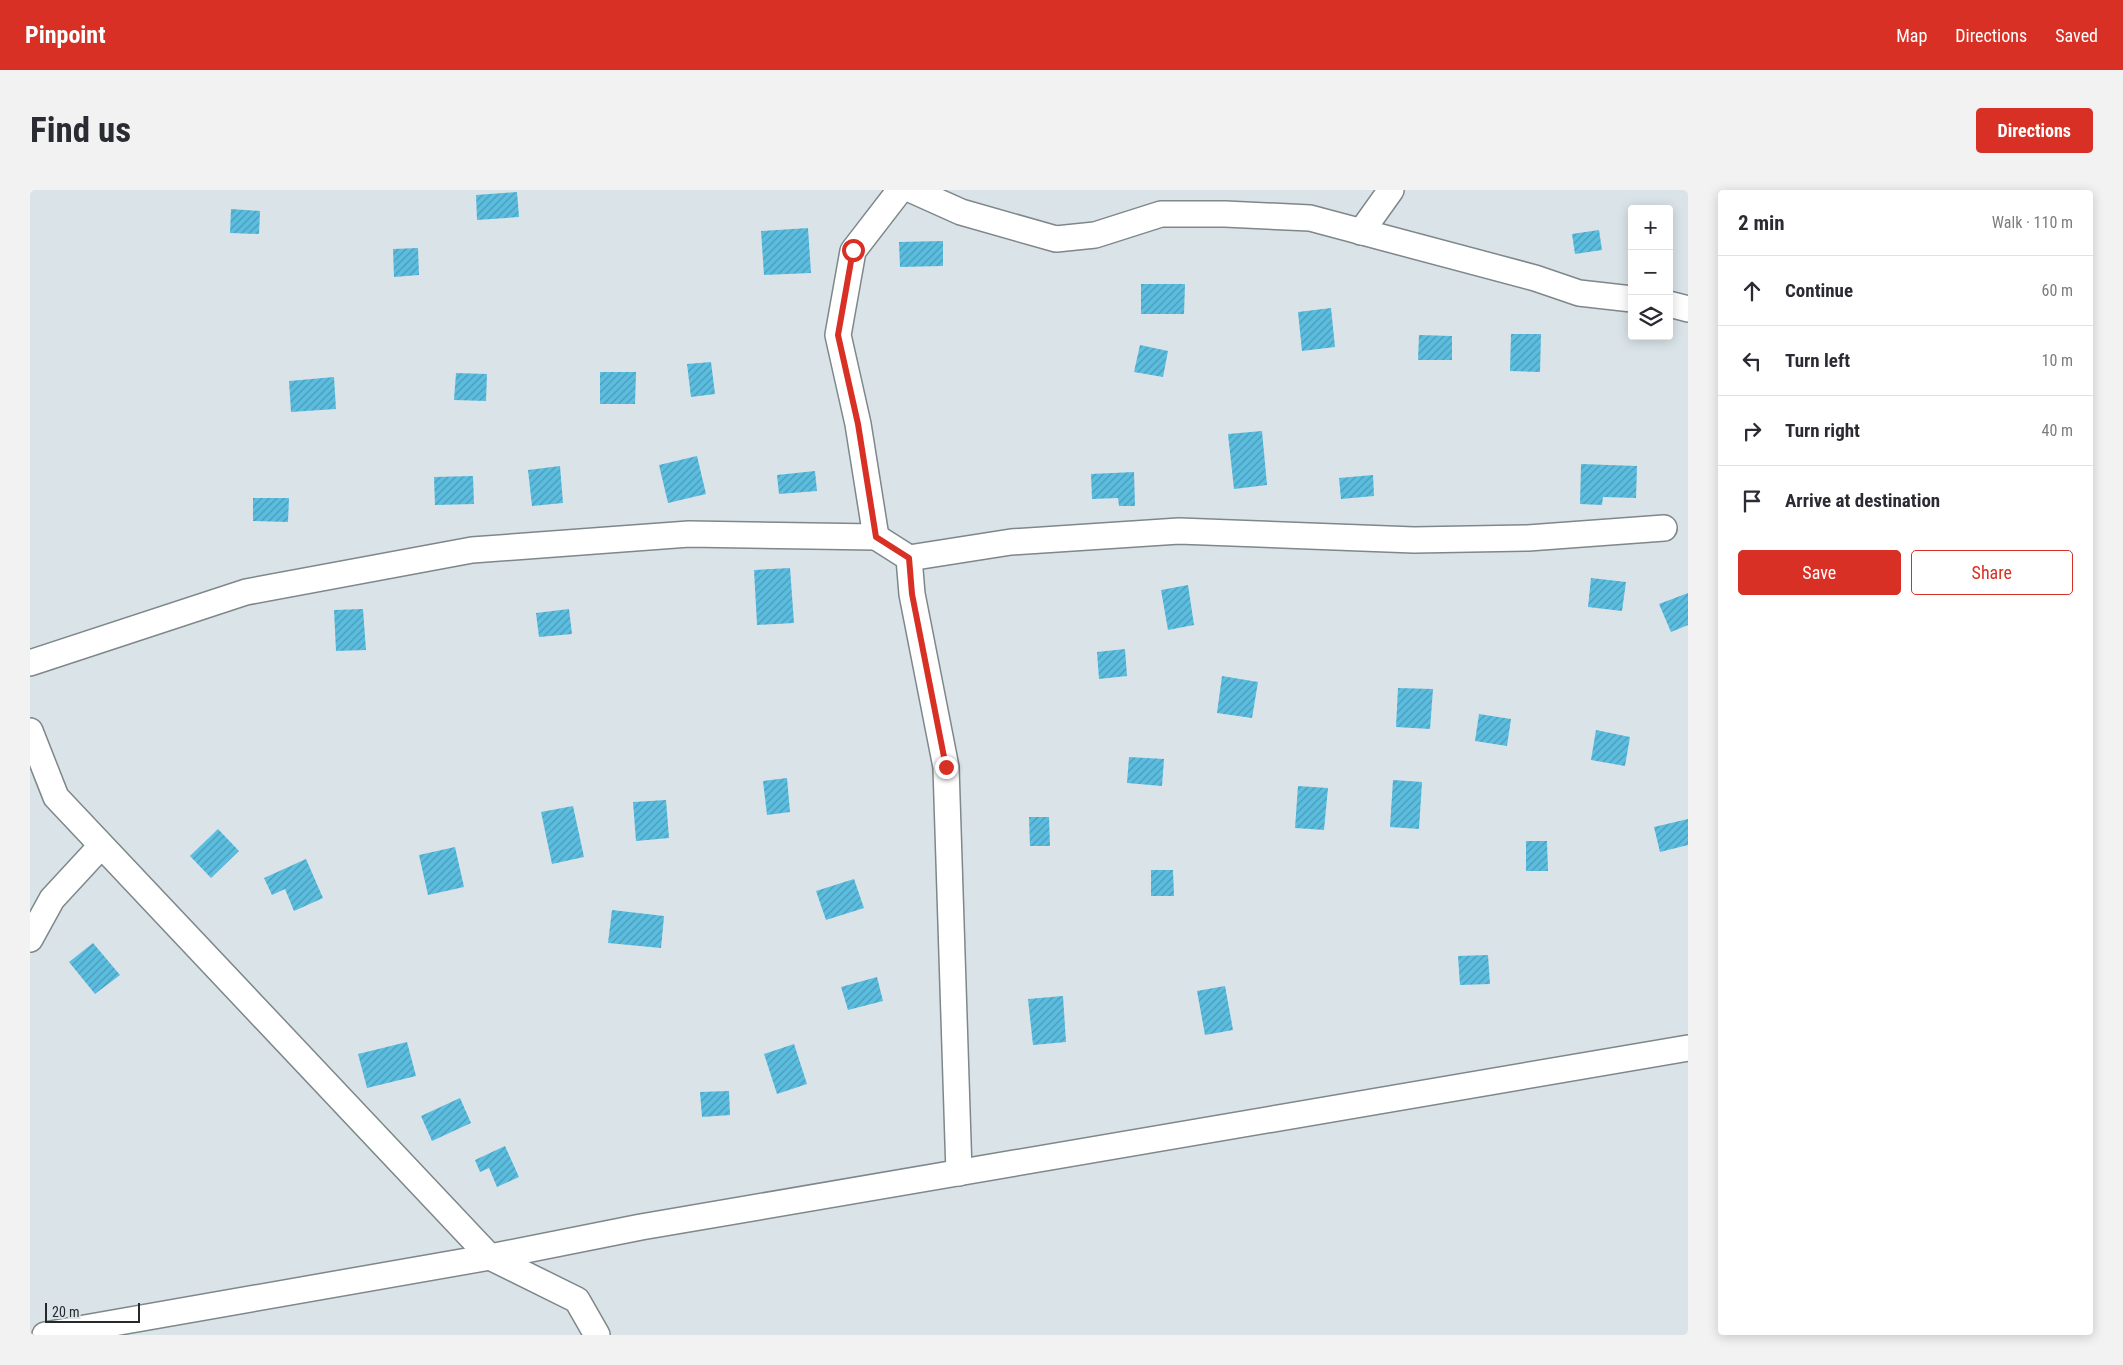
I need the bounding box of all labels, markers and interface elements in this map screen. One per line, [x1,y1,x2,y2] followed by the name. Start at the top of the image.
[25,21,106,49] text: Pinpoint
[1896,25,1927,46] text: Map
[1955,25,2027,46] text: Directions
[2055,25,2098,46] text: Saved
[1976,108,2093,153] button: Directions
[30,110,131,151] text: Find us
[1628,205,1673,340] map controls
[1628,205,1673,250] button: +
[1738,211,1785,235] text: 2 min
[1992,213,2073,232] text: Walk · 110 m
[842,239,865,262] route start
[1628,250,1673,295] button: −
[1738,277,1766,305] icon: ahead
[1785,279,1853,302] text: Continue
[2041,281,2073,300] text: 60 m
[1628,295,1673,340] button: layers
[1738,347,1766,375] icon: left
[1785,349,1850,372] text: Turn left
[2041,351,2073,370] text: 10 m
[1738,417,1766,445] icon: right
[1785,419,1860,442] text: Turn right
[2041,421,2073,440] text: 40 m
[1738,487,1766,515] icon: arrive
[1785,489,1940,512] text: Arrive at destination
[1738,550,1901,595] button: Save
[1911,550,2073,595] button: Share
[935,756,958,779] route end
[45,1300,140,1323] scale bar
[52,1304,80,1320] text: 20 m

